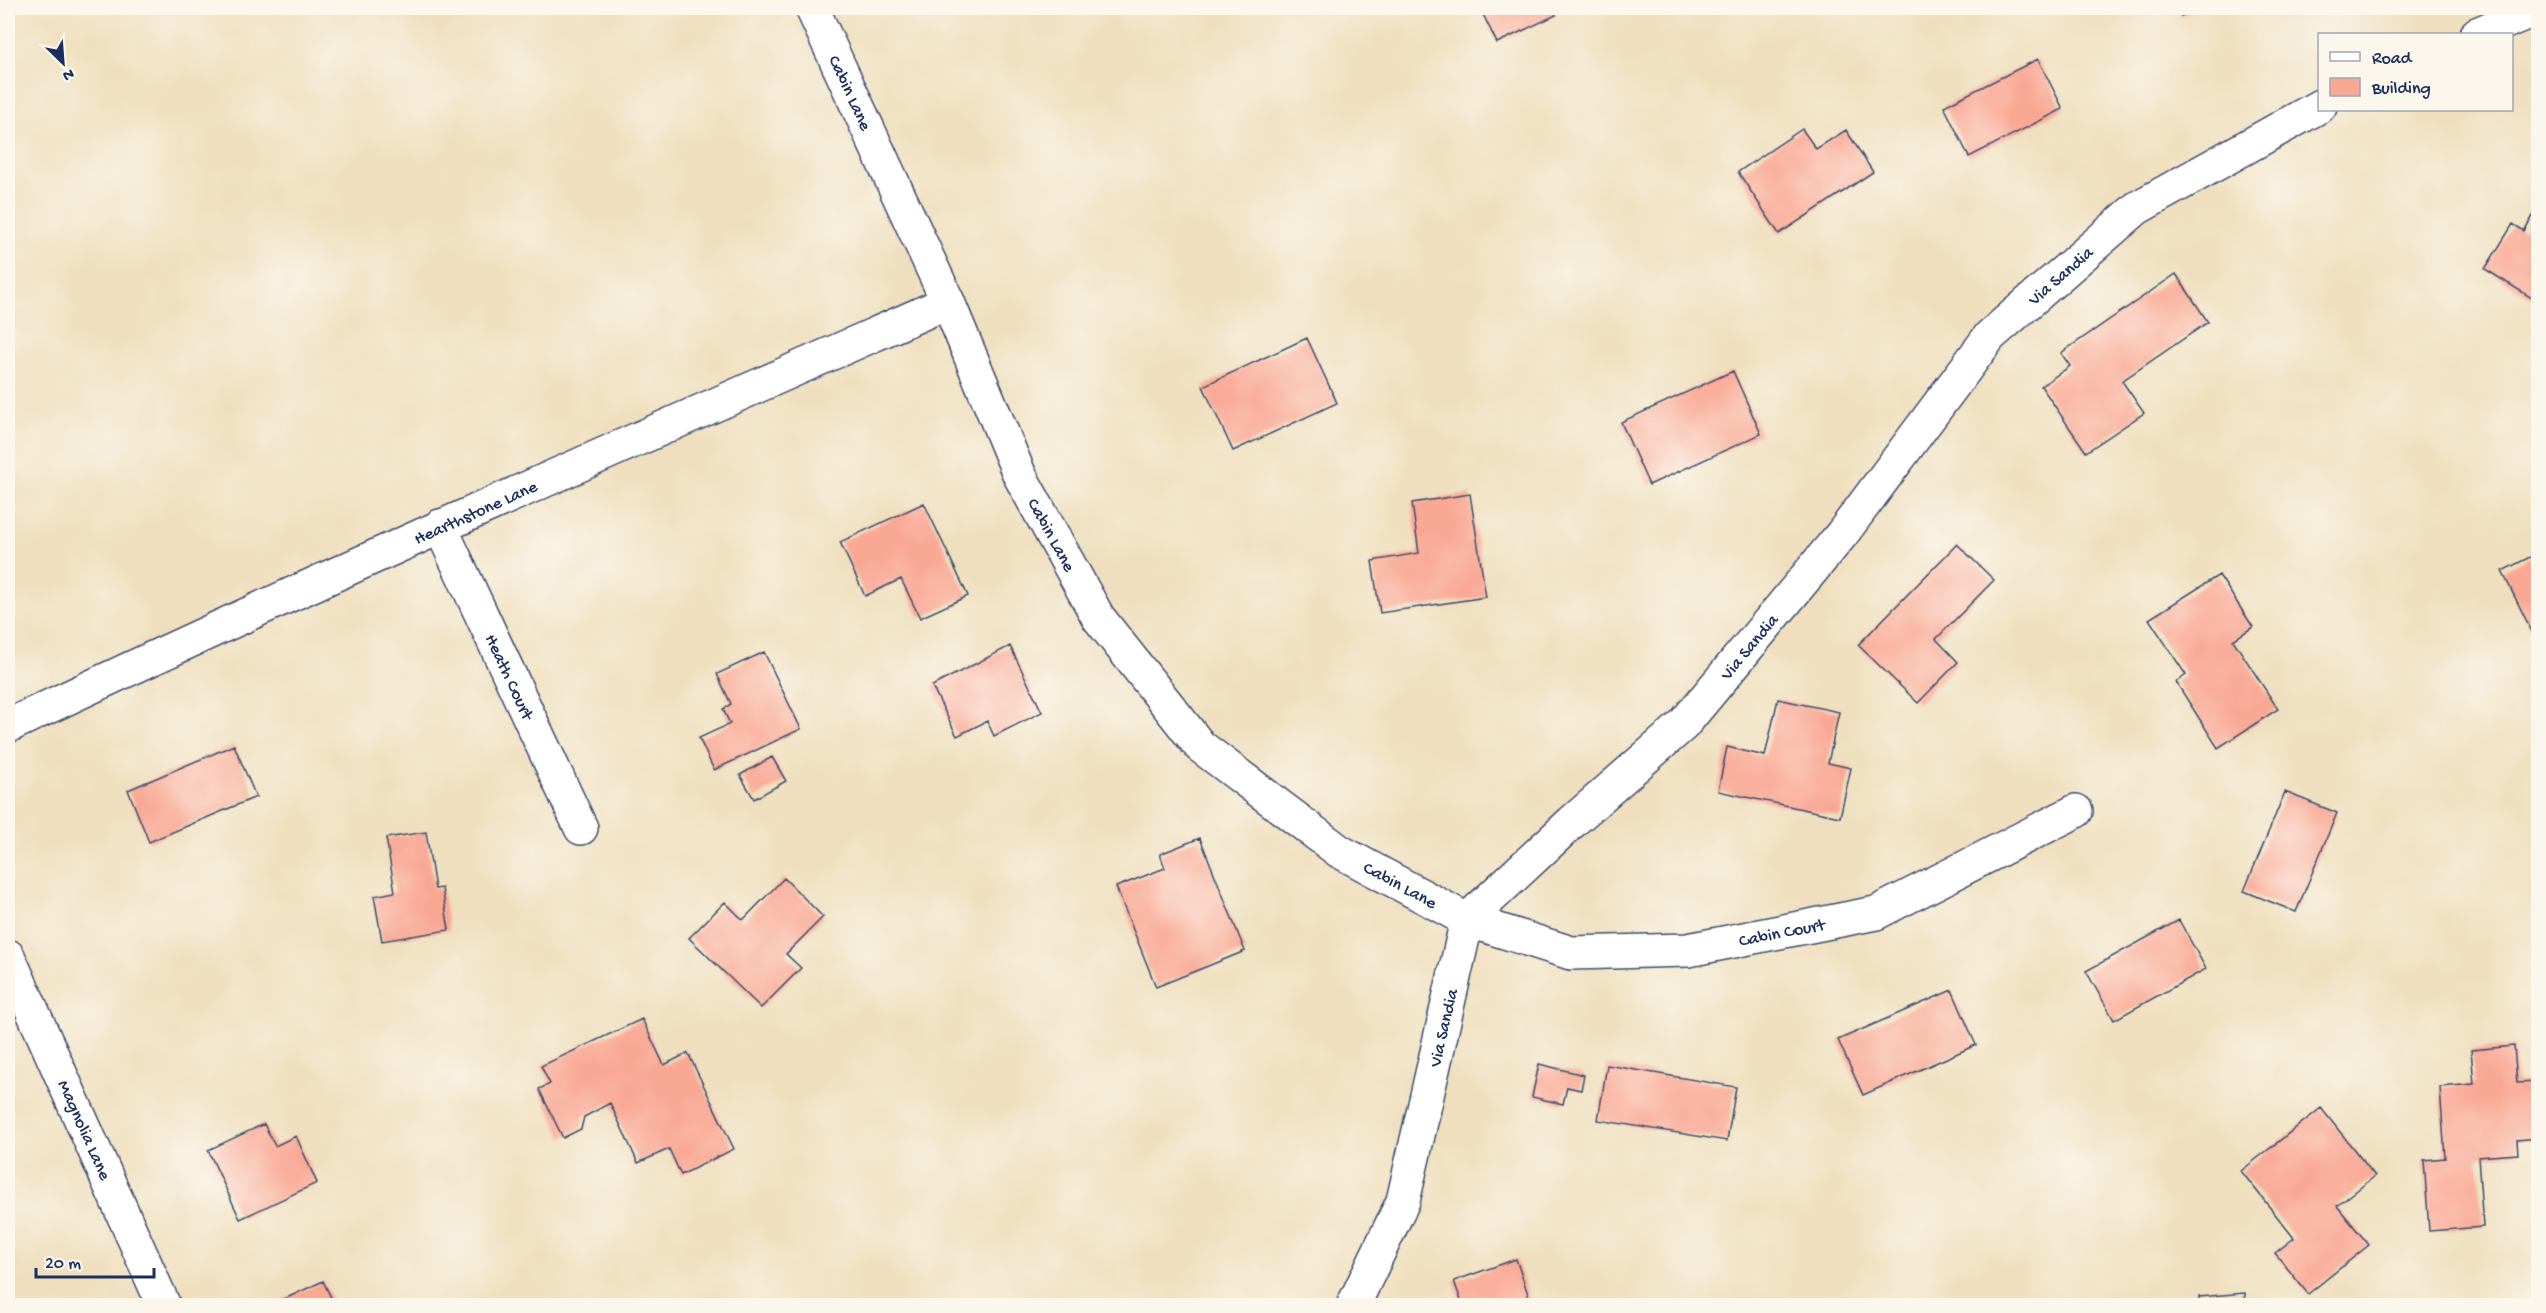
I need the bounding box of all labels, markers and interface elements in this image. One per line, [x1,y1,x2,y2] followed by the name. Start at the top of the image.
[33,33,93,93] north arrow
[2318,33,2513,111] legend
[2372,49,2413,70] text: Road
[822,53,875,135] street label: Cabin Lane
[59,63,77,84] text: N
[2371,79,2431,100] text: Building
[2024,242,2099,312] street label: Via Sandia
[411,477,542,551] street label: Hearthstone Lane
[1021,495,1079,577] street label: Cabin Lane
[1716,610,1785,686] street label: Via Sandia
[479,631,538,725] street label: Heath Court
[1359,858,1440,915] street label: Cabin Lane
[1737,915,1829,953] street label: Cabin Court
[1426,986,1464,1070] street label: Via Sandia
[52,1077,115,1184] street label: Magnolia Lane
[36,1241,154,1279] scale bar
[45,1254,81,1275] text: 20 m

